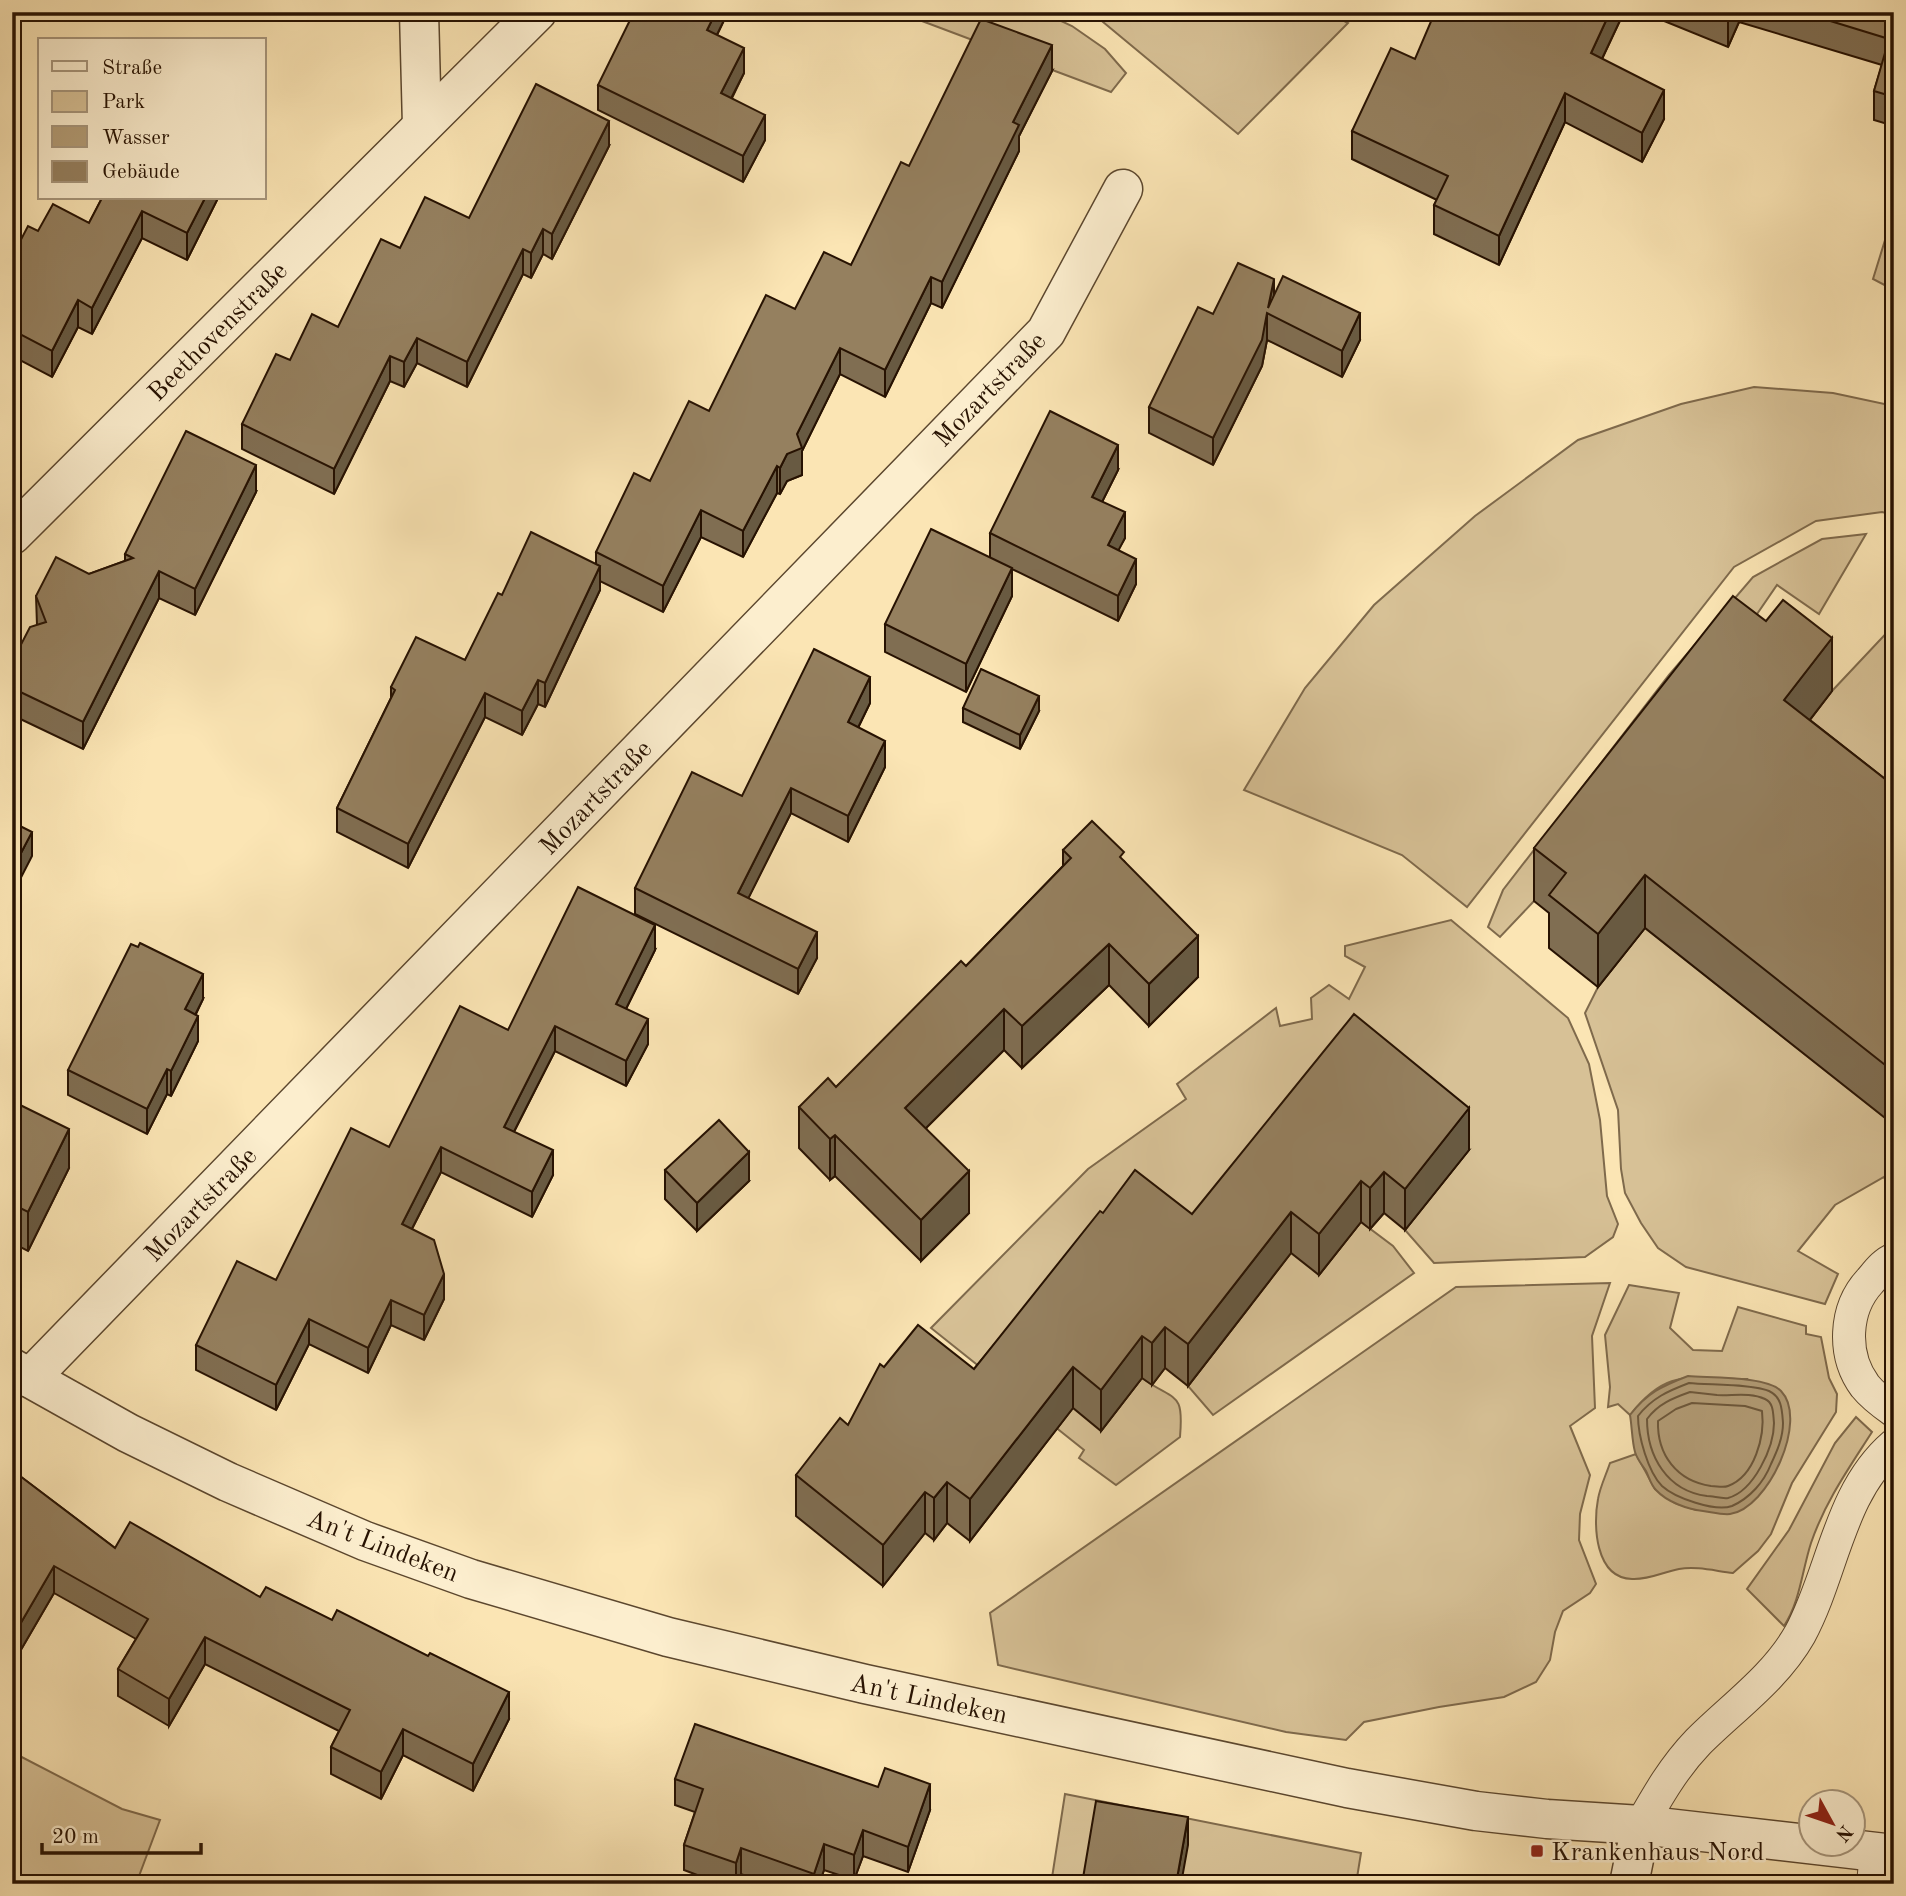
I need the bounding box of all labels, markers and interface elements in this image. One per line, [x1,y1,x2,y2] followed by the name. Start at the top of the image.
[38,38,266,200] legend
[102,58,162,79] text: Straße
[102,92,145,113] text: Park
[102,128,170,149] text: Wasser
[102,162,180,183] text: Gebäude
[144,258,293,407] street label: Beethovenstraße
[930,328,1051,453] street label: Mozartstraße
[536,736,657,861] street label: Mozartstraße
[141,1143,262,1268] street label: Mozartstraße
[303,1506,462,1588] street label: An't Lindeken
[848,1671,1010,1729] street label: An't Lindeken
[1798,1787,1868,1857] north arrow
[42,1812,201,1856] scale bar
[1831,1821,1855,1844] text: N
[52,1827,99,1848] text: 20 m
[1551,1840,1764,1866] place label: Krankenhaus Nord
[1529,1843,1545,1859] marker: Krankenhaus Nord

